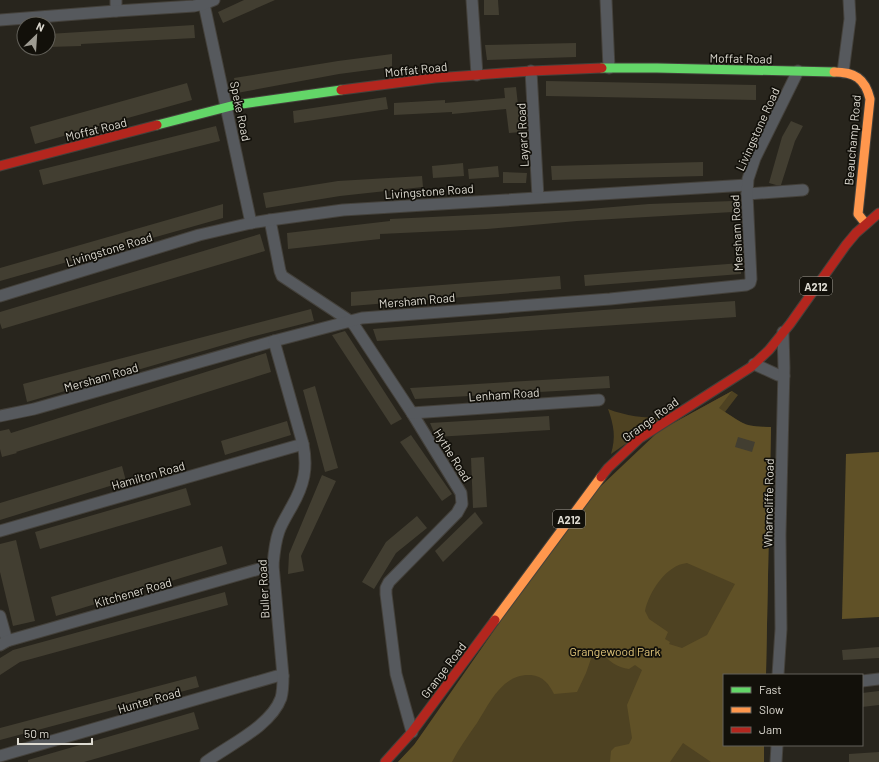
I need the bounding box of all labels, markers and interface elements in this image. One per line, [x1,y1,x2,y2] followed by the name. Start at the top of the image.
[16,16,56,56] north arrow
[34,19,47,34] text: N
[709,50,773,66] street label: Moffat Road
[384,59,448,79] street label: Moffat Road
[228,80,254,142] street label: Speke Road
[732,85,782,173] street label: Livingstone Road
[841,94,863,186] street label: Beauchamp Road
[513,103,531,167] street label: Layard Road
[64,115,128,143] street label: Moffat Road
[384,181,474,201] street label: Livingstone Road
[727,194,745,272] street label: Mersham Road
[64,229,154,269] street label: Livingstone Road
[800,277,832,295] road number: A212
[378,290,456,310] street label: Mersham Road
[62,360,140,394] street label: Mersham Road
[468,385,540,403] street label: Lenham Road
[619,394,681,444] street label: Grange Road
[431,426,475,484] street label: Hythe Road
[110,458,186,492] street label: Hamilton Road
[760,458,776,548] street label: Wharncliffe Road
[553,510,585,528] road number: A212
[254,559,272,619] street label: Buller Road
[93,574,173,610] street label: Kitchener Road
[418,639,468,701] street label: Grange Road
[569,644,661,658] park label: Grangewood Park
[723,674,863,746] legend
[759,682,782,696] text: Fast
[116,684,182,716] street label: Hunter Road
[759,702,784,716] text: Slow
[18,720,92,746] scale bar
[759,722,782,736] text: Jam
[24,726,49,740] text: 50 m

